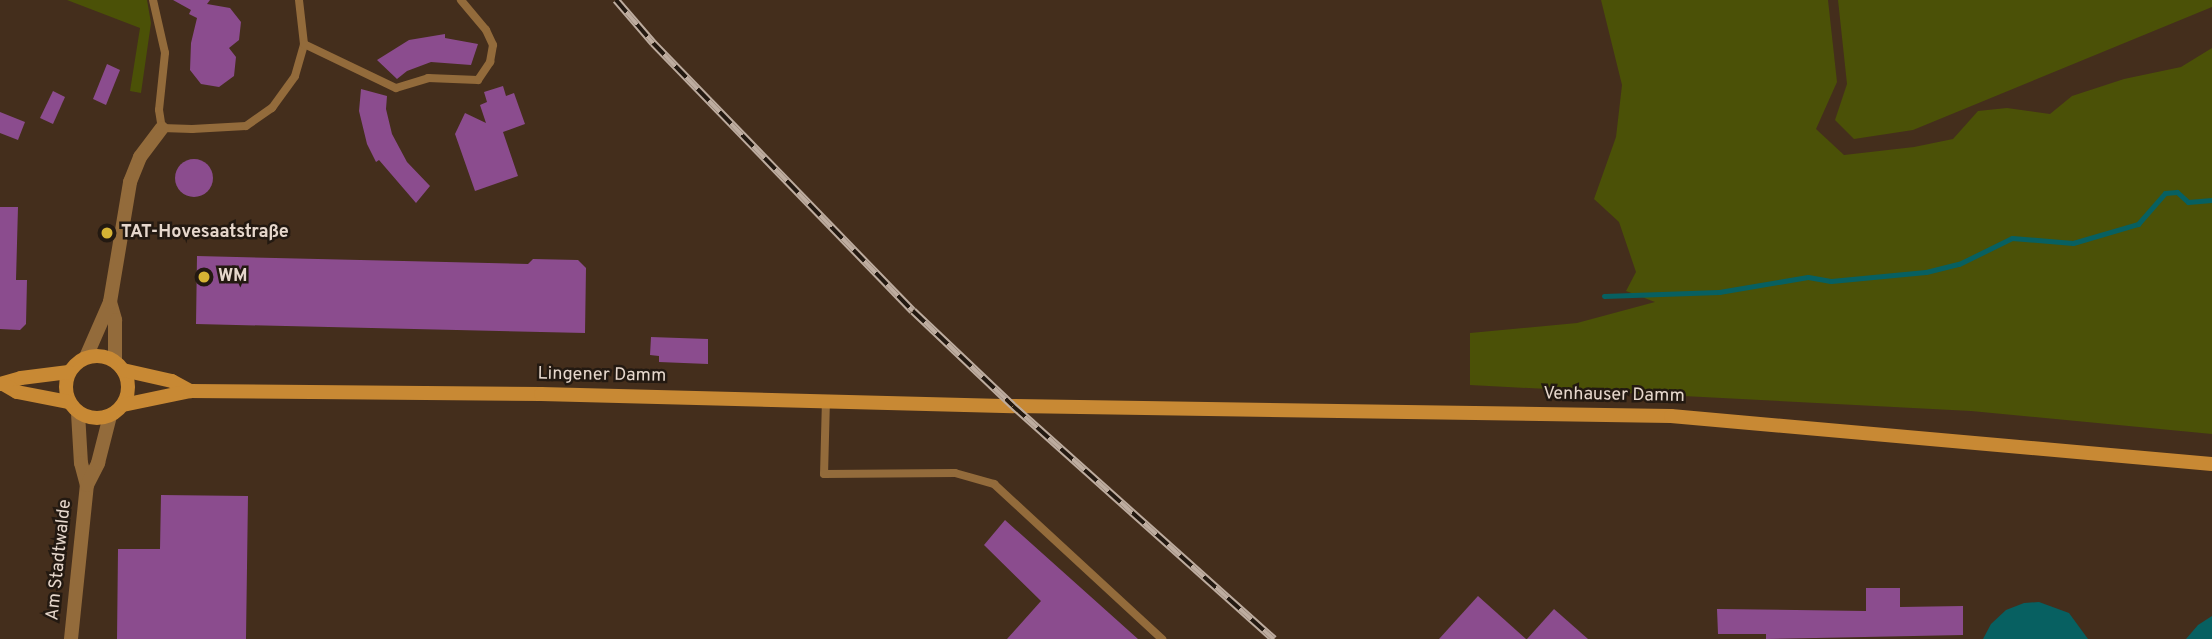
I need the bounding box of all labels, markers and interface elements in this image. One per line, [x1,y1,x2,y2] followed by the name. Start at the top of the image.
[121,222,289,244] place label: TAT-Hovesaatstraße
[99,225,115,241] marker: TAT-Hovesaatstraße
[218,266,248,288] place label: WM
[196,269,212,285] marker: WM
[537,364,667,388] street label: Lingener Damm
[1543,384,1685,408] street label: Venhauser Damm
[43,498,77,622] street label: Am Stadtwalde

